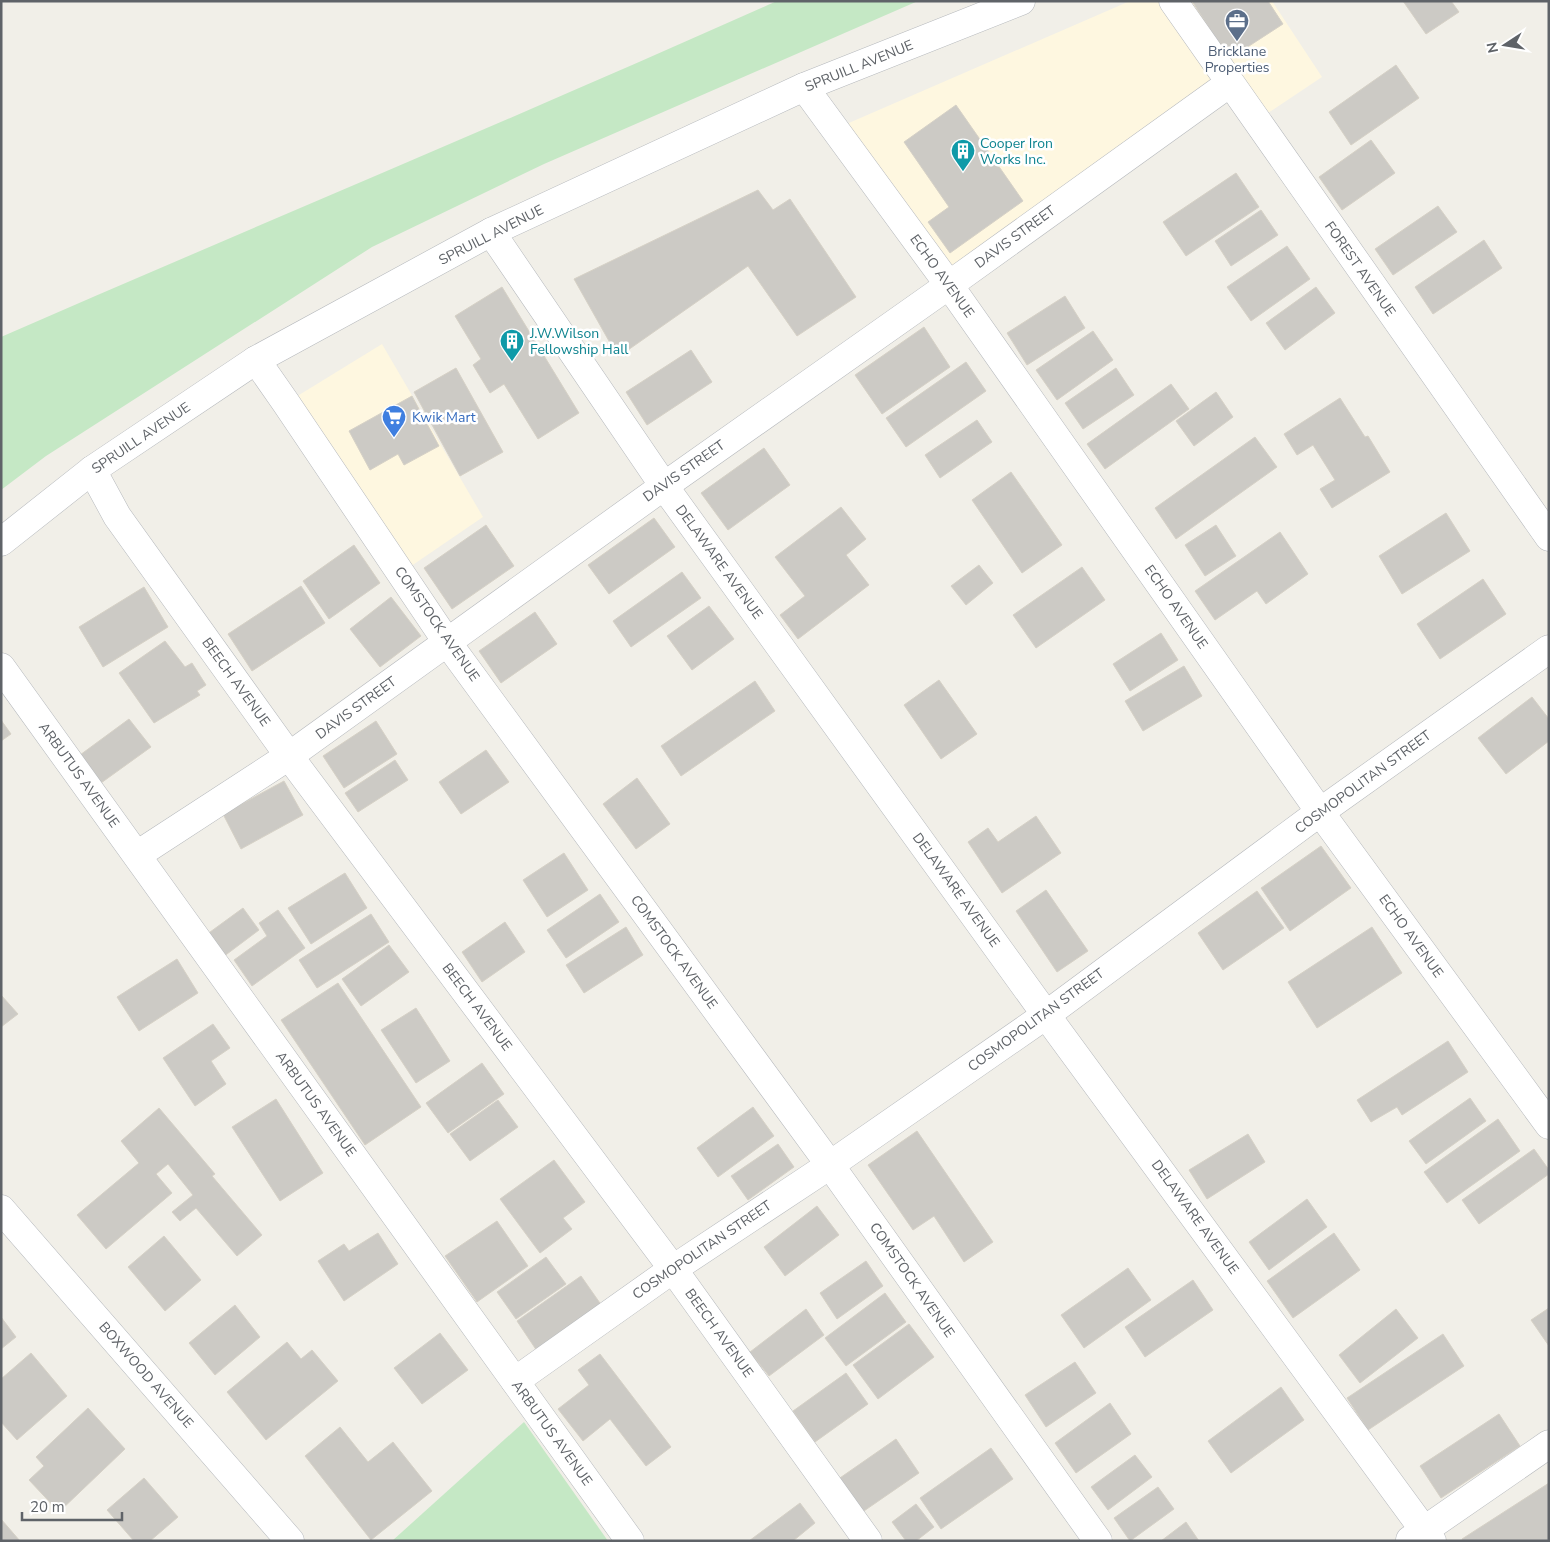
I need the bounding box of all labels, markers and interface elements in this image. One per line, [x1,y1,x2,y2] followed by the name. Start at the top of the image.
[1224,8,1250,42] office icon: Bricklane Properties
[1480,20,1530,70] north arrow
[802,36,916,96] street label: SPRUILL AVENUE
[1482,40,1503,55] text: N
[1205,42,1270,77] place label: Bricklane Properties
[980,134,1053,169] place label: Cooper Iron Works Inc.
[950,138,976,172] building icon: Cooper Iron Works Inc.
[435,200,547,270] street label: SPRUILL AVENUE
[971,201,1060,273] street label: DAVIS STREET
[1320,218,1400,320] street label: FOREST AVENUE
[905,231,979,321] street label: ECHO AVENUE
[529,324,629,359] place label: J.W.Wilson Fellowship Hall
[499,328,525,362] building icon: J.W.Wilson Fellowship Hall
[88,398,194,478] street label: SPRUILL AVENUE
[381,404,407,438] supermarket icon: Kwik Mart
[412,408,476,427] place label: Kwik Mart
[639,435,729,506] street label: DAVIS STREET
[671,501,767,623] street label: DELAWARE AVENUE
[1140,561,1212,653] street label: ECHO AVENUE
[390,563,484,685] street label: COMSTOCK AVENUE
[197,634,275,730] street label: BEECH AVENUE
[312,672,401,744] street label: DAVIS STREET
[34,718,124,832] street label: ARBUTUS AVENUE
[1291,726,1435,838] street label: COSMOPOLITAN STREET
[908,829,1004,951] street label: DELAWARE AVENUE
[626,891,722,1013] street label: COMSTOCK AVENUE
[1374,891,1448,981] street label: ECHO AVENUE
[438,959,516,1055] street label: BEECH AVENUE
[964,964,1108,1076] street label: COSMOPOLITAN STREET
[271,1047,361,1161] street label: ARBUTUS AVENUE
[1147,1156,1243,1278] street label: DELAWARE AVENUE
[629,1196,776,1304] street label: COSMOPOLITAN STREET
[865,1219,959,1341] street label: COMSTOCK AVENUE
[680,1285,758,1381] street label: BEECH AVENUE
[94,1318,198,1432] street label: BOXWOOD AVENUE
[507,1376,597,1490] street label: ARBUTUS AVENUE
[22,1490,122,1522] scale bar
[30,1497,65,1517] text: 20 m

